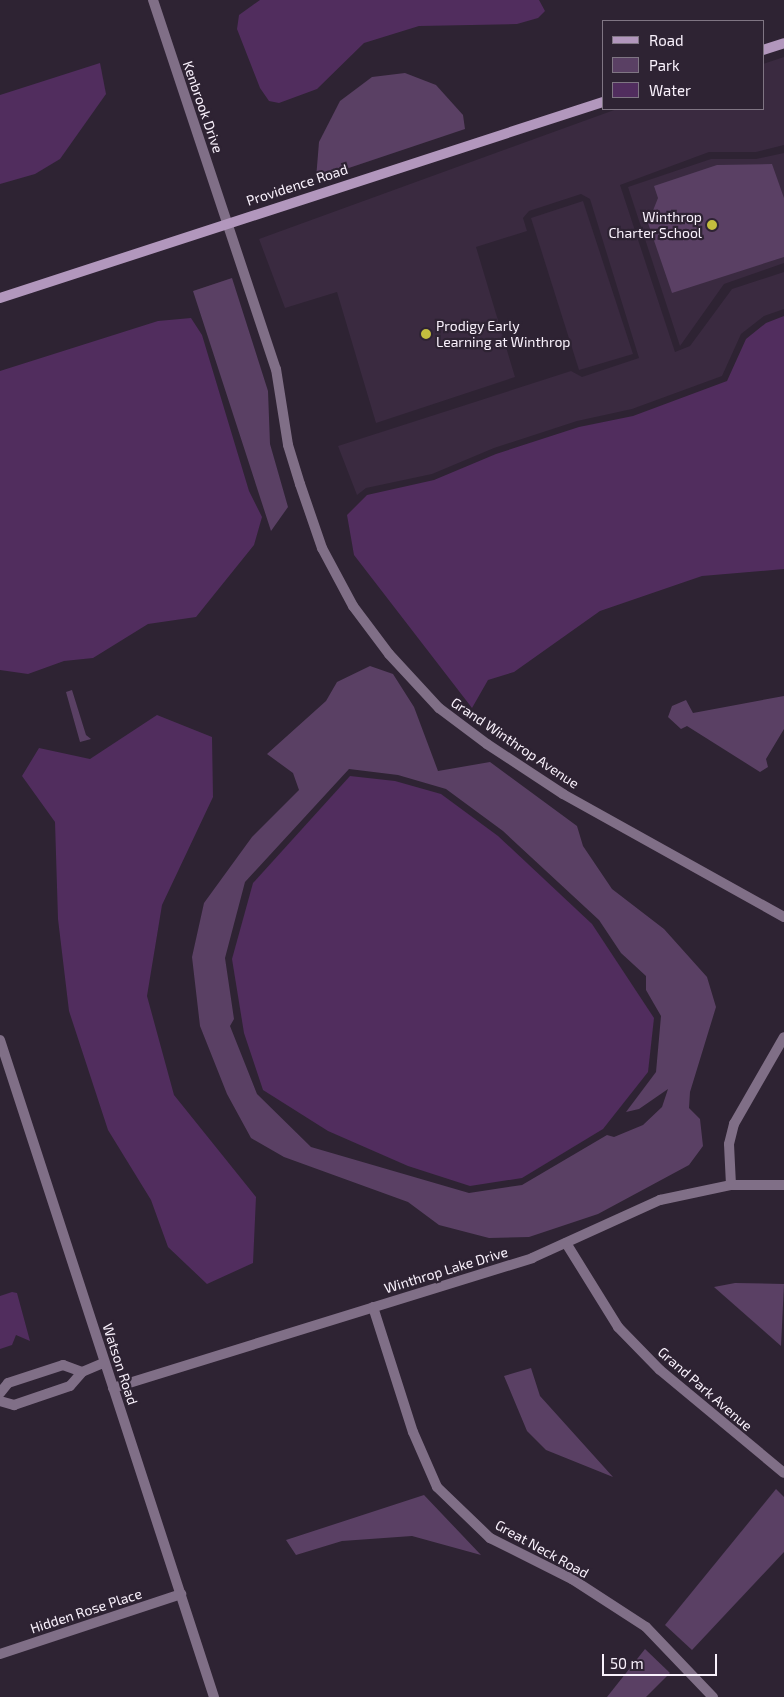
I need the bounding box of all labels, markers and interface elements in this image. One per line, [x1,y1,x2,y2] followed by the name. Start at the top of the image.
[602,20,764,110] legend
[649,31,684,49] text: Road
[649,56,680,74] text: Park
[179,59,227,155] street label: Kenbrook Drive
[649,81,691,99] text: Water
[244,161,350,209] street label: Providence Road
[608,209,702,242] place label: Winthrop Charter School
[706,219,718,231] marker: Winthrop Charter School
[436,318,571,351] place label: Prodigy Early Learning at Winthrop
[420,328,432,340] marker: Prodigy Early Learning at Winthrop
[448,694,582,792] street label: Grand Winthrop Avenue
[382,1243,510,1297] street label: Winthrop Lake Drive
[99,1321,141,1407] street label: Watson Road
[654,1343,756,1435] street label: Grand Park Avenue
[492,1516,592,1582] street label: Great Neck Road
[28,1585,144,1637] street label: Hidden Rose Place
[604,1644,719,1676] scale bar
[610,1654,644,1672] text: 50 m

